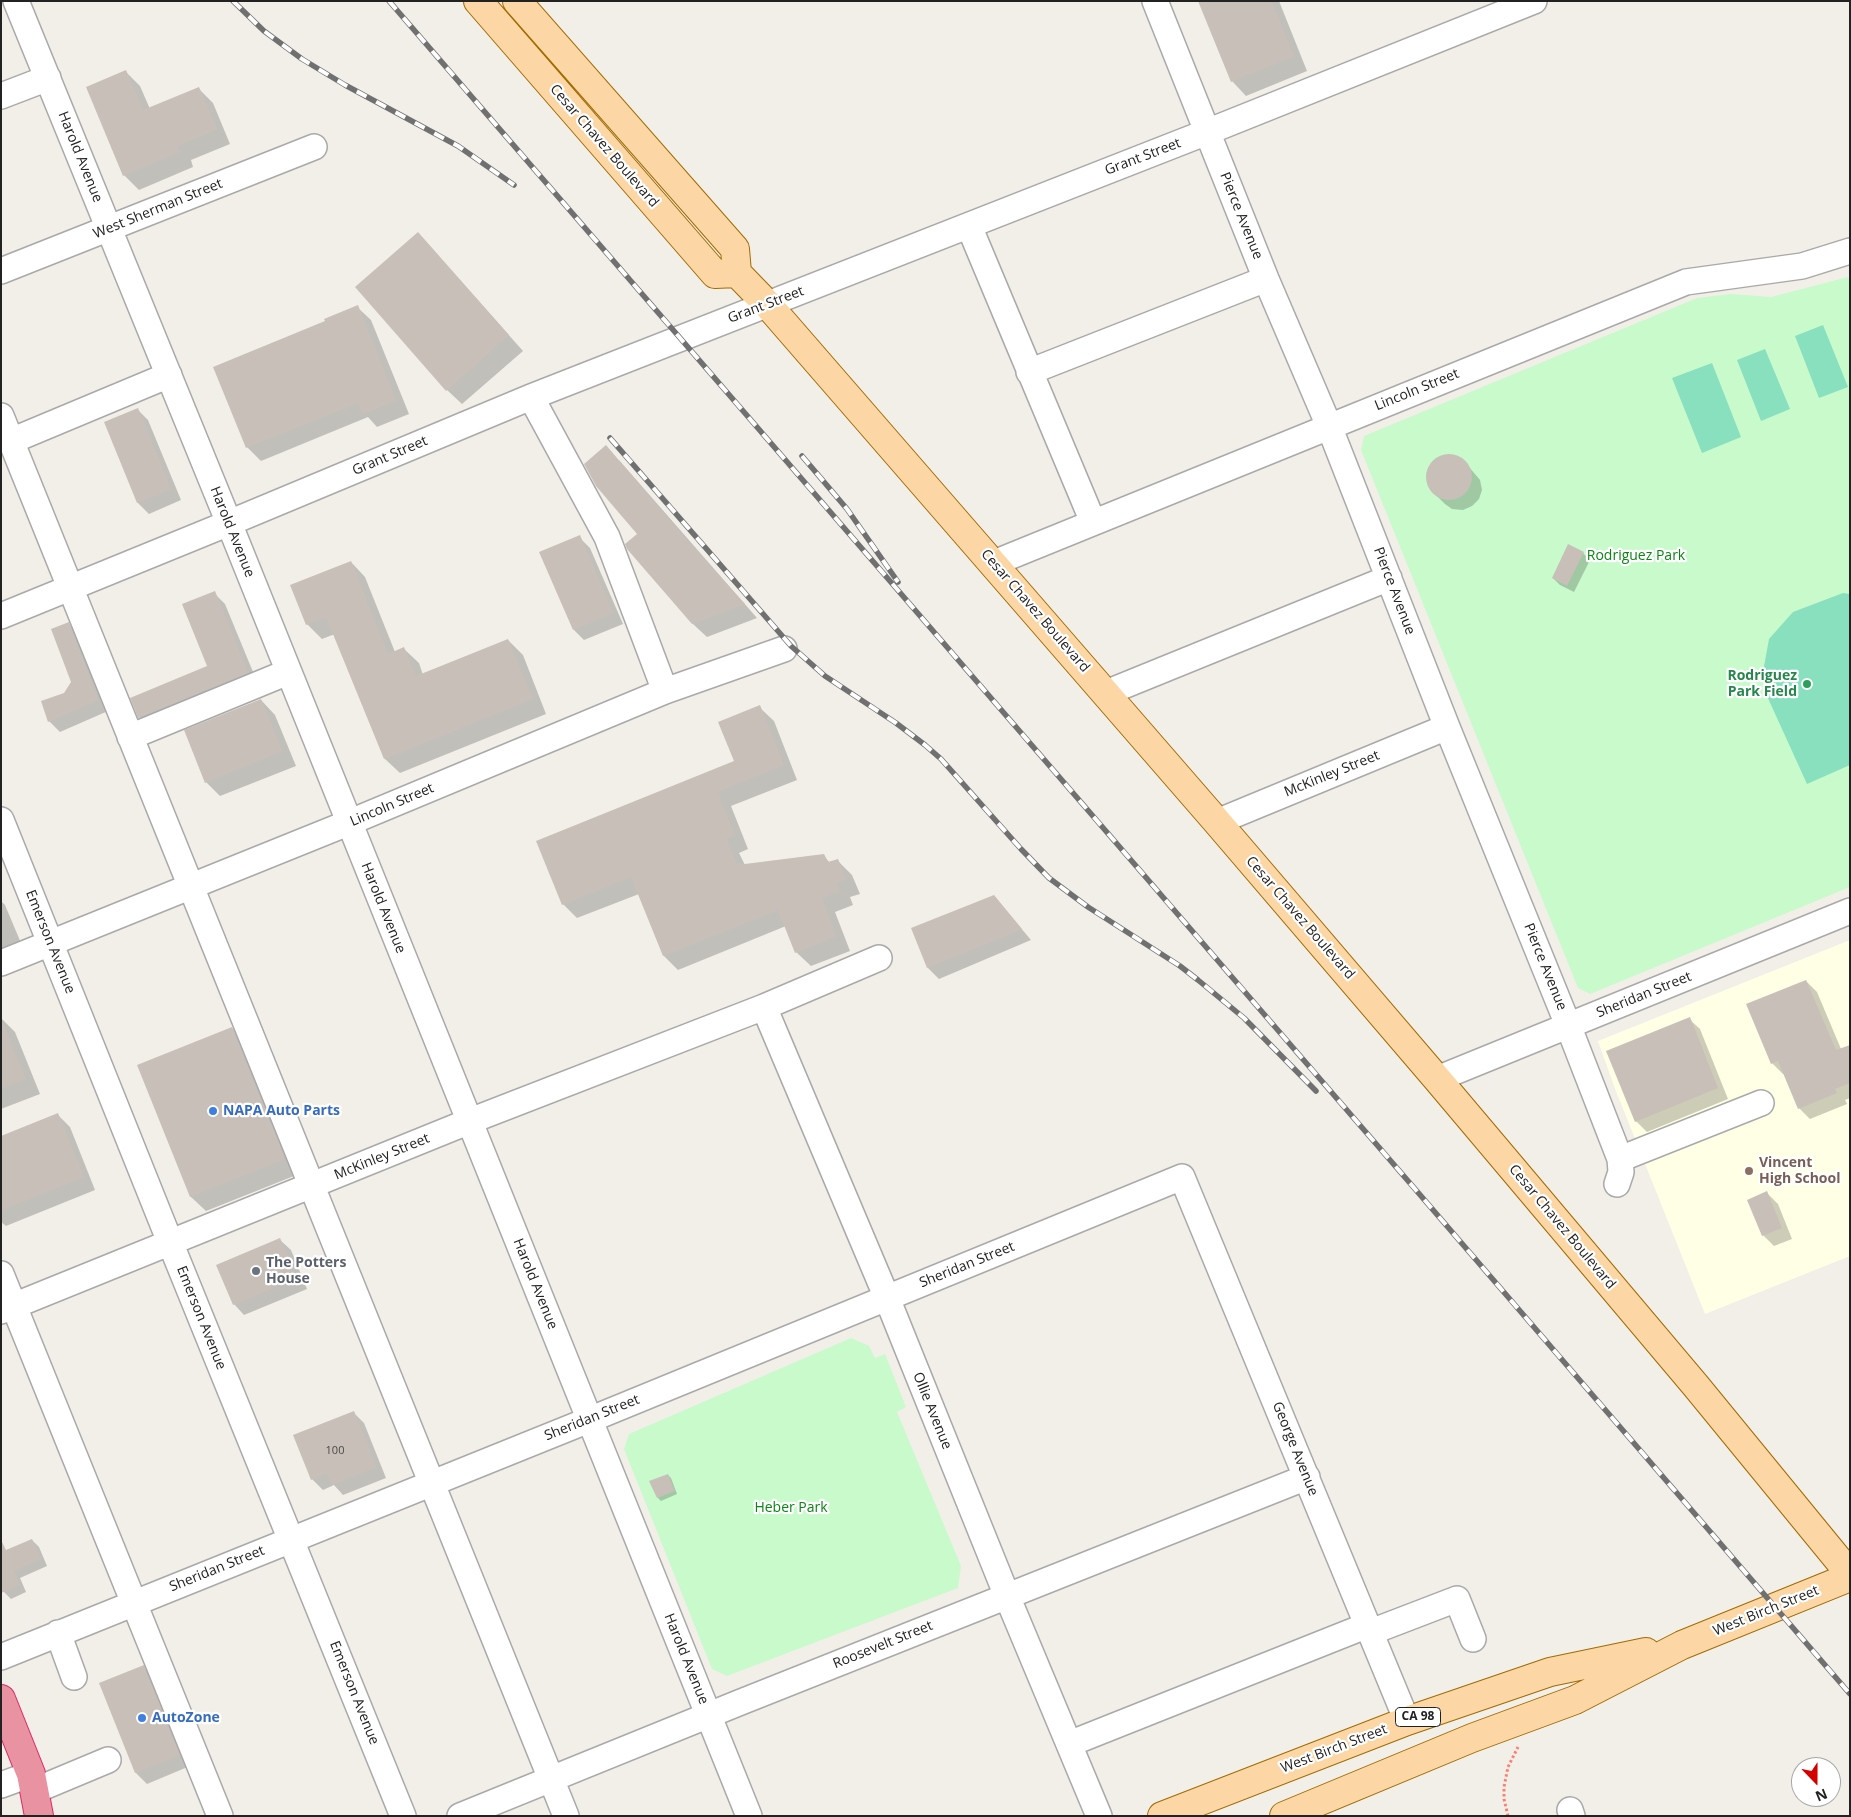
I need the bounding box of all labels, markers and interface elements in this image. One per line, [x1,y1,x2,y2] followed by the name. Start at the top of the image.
[546,81,662,211] street label: Cesar Chavez Boulevard
[54,109,106,205] street label: Harold Avenue
[1103,135,1183,179] street label: Grant Street
[1216,170,1266,262] street label: Pierce Avenue
[91,175,225,243] street label: West Sherman Street
[726,283,806,327] street label: Grant Street
[1372,365,1462,415] street label: Lincoln Street
[350,433,430,479] street label: Grant Street
[206,484,258,580] street label: Harold Avenue
[1370,545,1418,637] street label: Pierce Avenue
[977,546,1093,676] street label: Cesar Chavez Boulevard
[1587,548,1685,564] park label: Rodriguez Park
[1727,668,1797,700] place label: Rodriguez Park Field
[1801,678,1813,690] marker: Rodriguez Park Field
[1282,747,1382,801] street label: McKinley Street
[348,780,436,830] street label: Lincoln Street
[1242,853,1358,983] street label: Cesar Chavez Boulevard
[357,860,409,956] street label: Harold Avenue
[22,888,78,996] street label: Emerson Avenue
[1520,921,1570,1013] street label: Pierce Avenue
[1594,968,1694,1022] street label: Sheridan Street
[223,1103,340,1119] place label: NAPA Auto Parts
[207,1105,219,1117] marker: NAPA Auto Parts
[332,1130,432,1184] street label: McKinley Street
[1759,1155,1840,1188] place label: Vincent High School
[1505,1161,1619,1293] street label: Cesar Chavez Boulevard
[1743,1165,1755,1177] marker: Vincent High School
[509,1236,561,1332] street label: Harold Avenue
[917,1238,1017,1292] street label: Sheridan Street
[266,1255,346,1288] place label: The Potters House
[173,1264,229,1372] street label: Emerson Avenue
[250,1265,262,1277] marker: The Potters House
[909,1370,955,1452] street label: Ollie Avenue
[542,1391,642,1445] street label: Sheridan Street
[1268,1399,1322,1499] street label: George Avenue
[326,1444,344,1458] house number: 100
[754,1500,828,1516] park label: Heber Park
[167,1542,267,1596] street label: Sheridan Street
[1711,1582,1821,1640] street label: West Birch Street
[660,1611,712,1707] street label: Harold Avenue
[831,1617,935,1673] street label: Roosevelt Street
[326,1639,382,1747] street label: Emerson Avenue
[1396,1708,1440,1726] road number: CA 98
[152,1710,220,1726] place label: AutoZone
[136,1712,148,1724] marker: AutoZone
[1279,1721,1389,1777] street label: West Birch Street
[1791,1757,1841,1807] north arrow
[1813,1784,1830,1806] text: N

